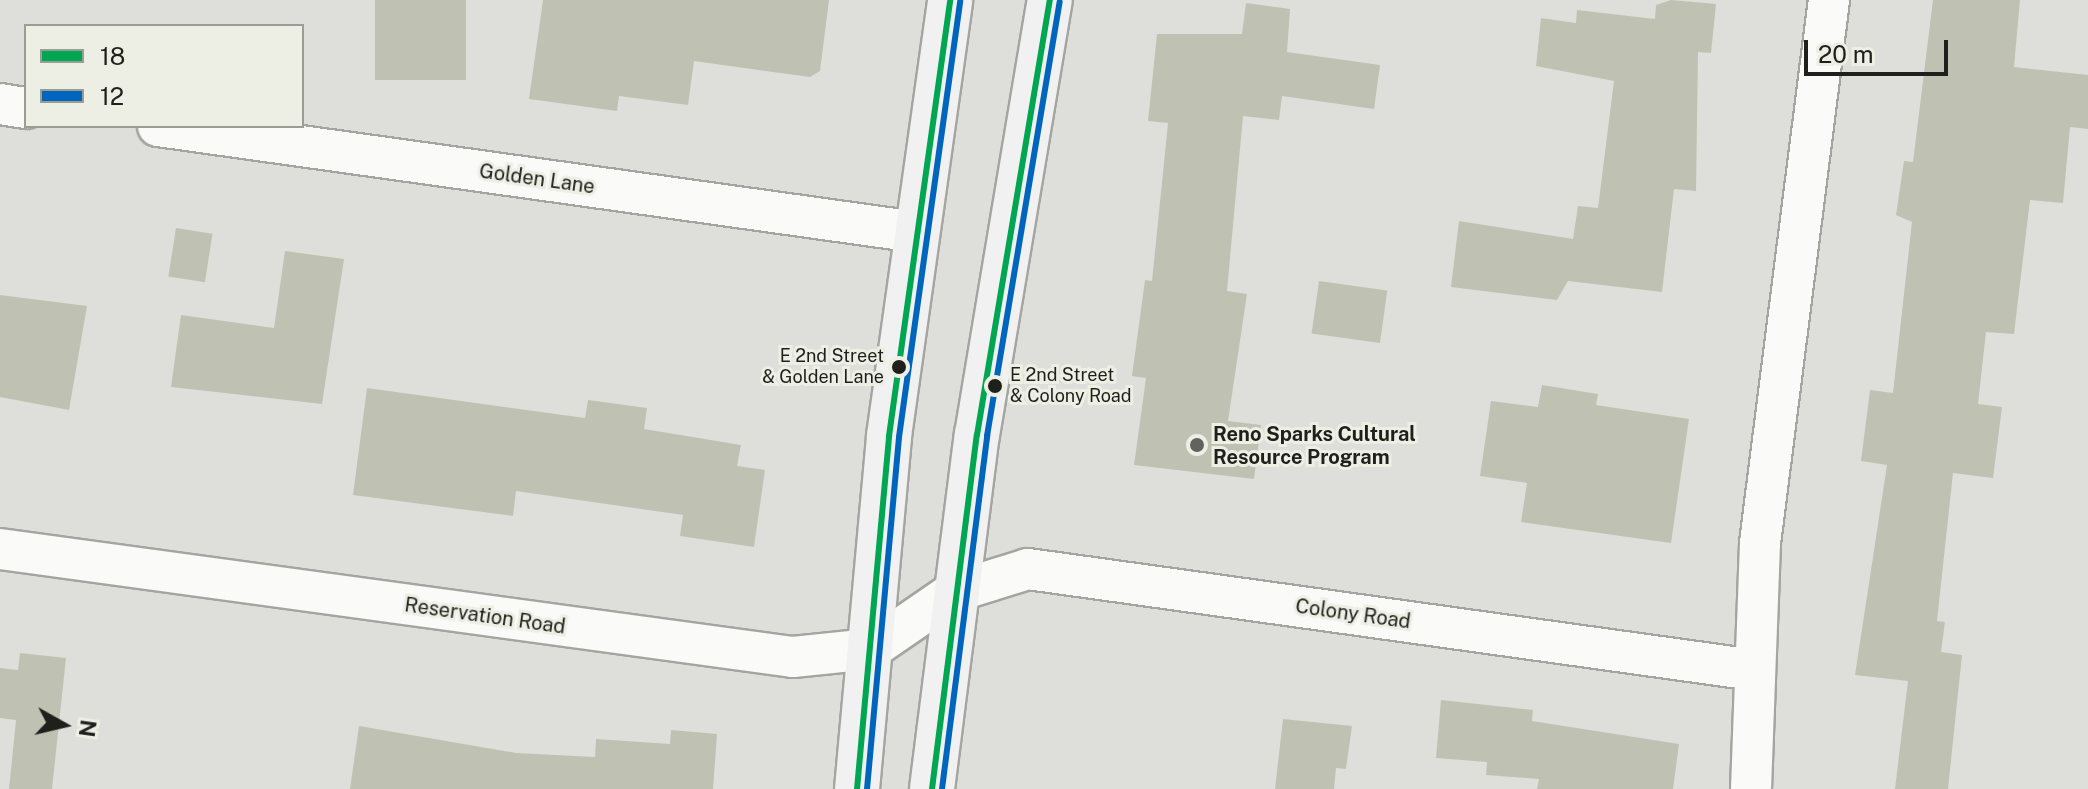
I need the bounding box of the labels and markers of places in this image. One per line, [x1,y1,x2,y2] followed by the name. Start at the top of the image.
[762,346,884,388] place label: E 2nd Street & Golden Lane
[891,359,907,375] marker: E 2nd Street & Golden Lane
[1010,365,1132,408] place label: E 2nd Street & Colony Road
[987,378,1003,394] marker: E 2nd Street & Colony Road
[1213,422,1416,469] place label: Reno Sparks Cultural Resource Program
[1188,436,1206,454] marker: Reno Sparks Cultural Resource Program

